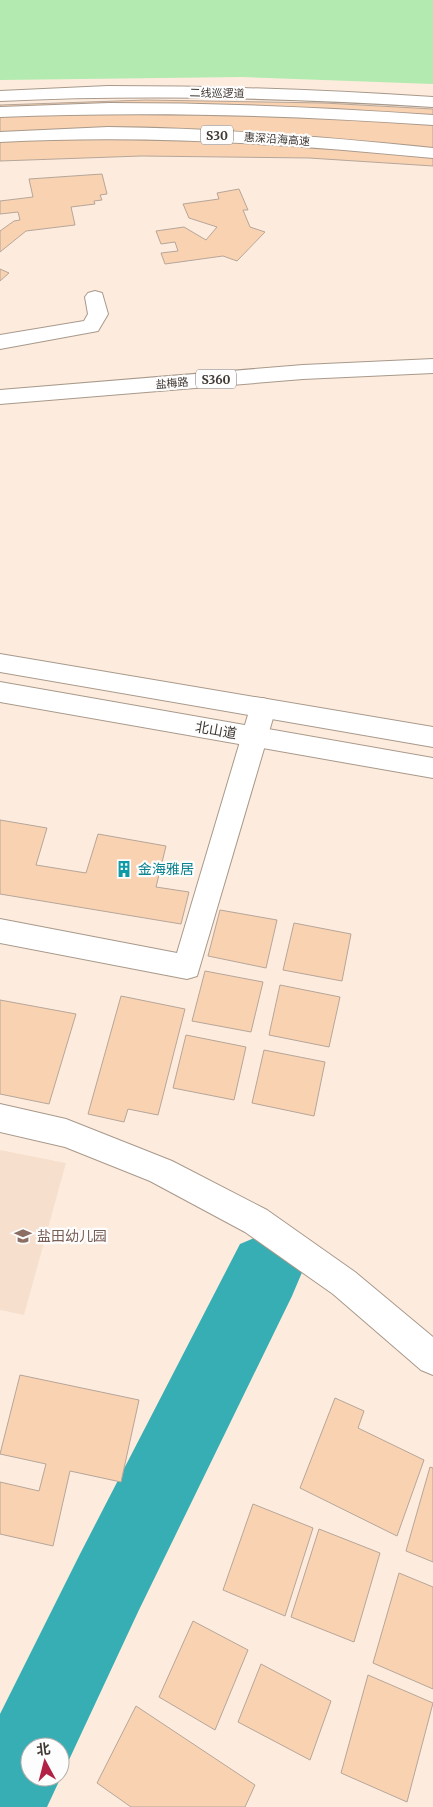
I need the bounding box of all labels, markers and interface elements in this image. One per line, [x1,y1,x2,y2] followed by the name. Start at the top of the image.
[189,86,245,100] street label: 二线巡逻道
[201,126,233,144] road number: S30
[244,130,310,148] street label: 惠深沿海高速
[196,369,236,388] road number: S360
[155,375,189,391] street label: 盐梅路
[194,717,238,743] street label: 北山道
[114,859,134,879] building icon: 金海雅居
[138,860,194,878] place label: 金海雅居
[13,1226,33,1246] school or university icon: 盐田幼儿园
[37,1227,107,1245] place label: 盐田幼儿园
[20,1737,70,1787] north arrow
[35,1739,51,1759] text: 北

